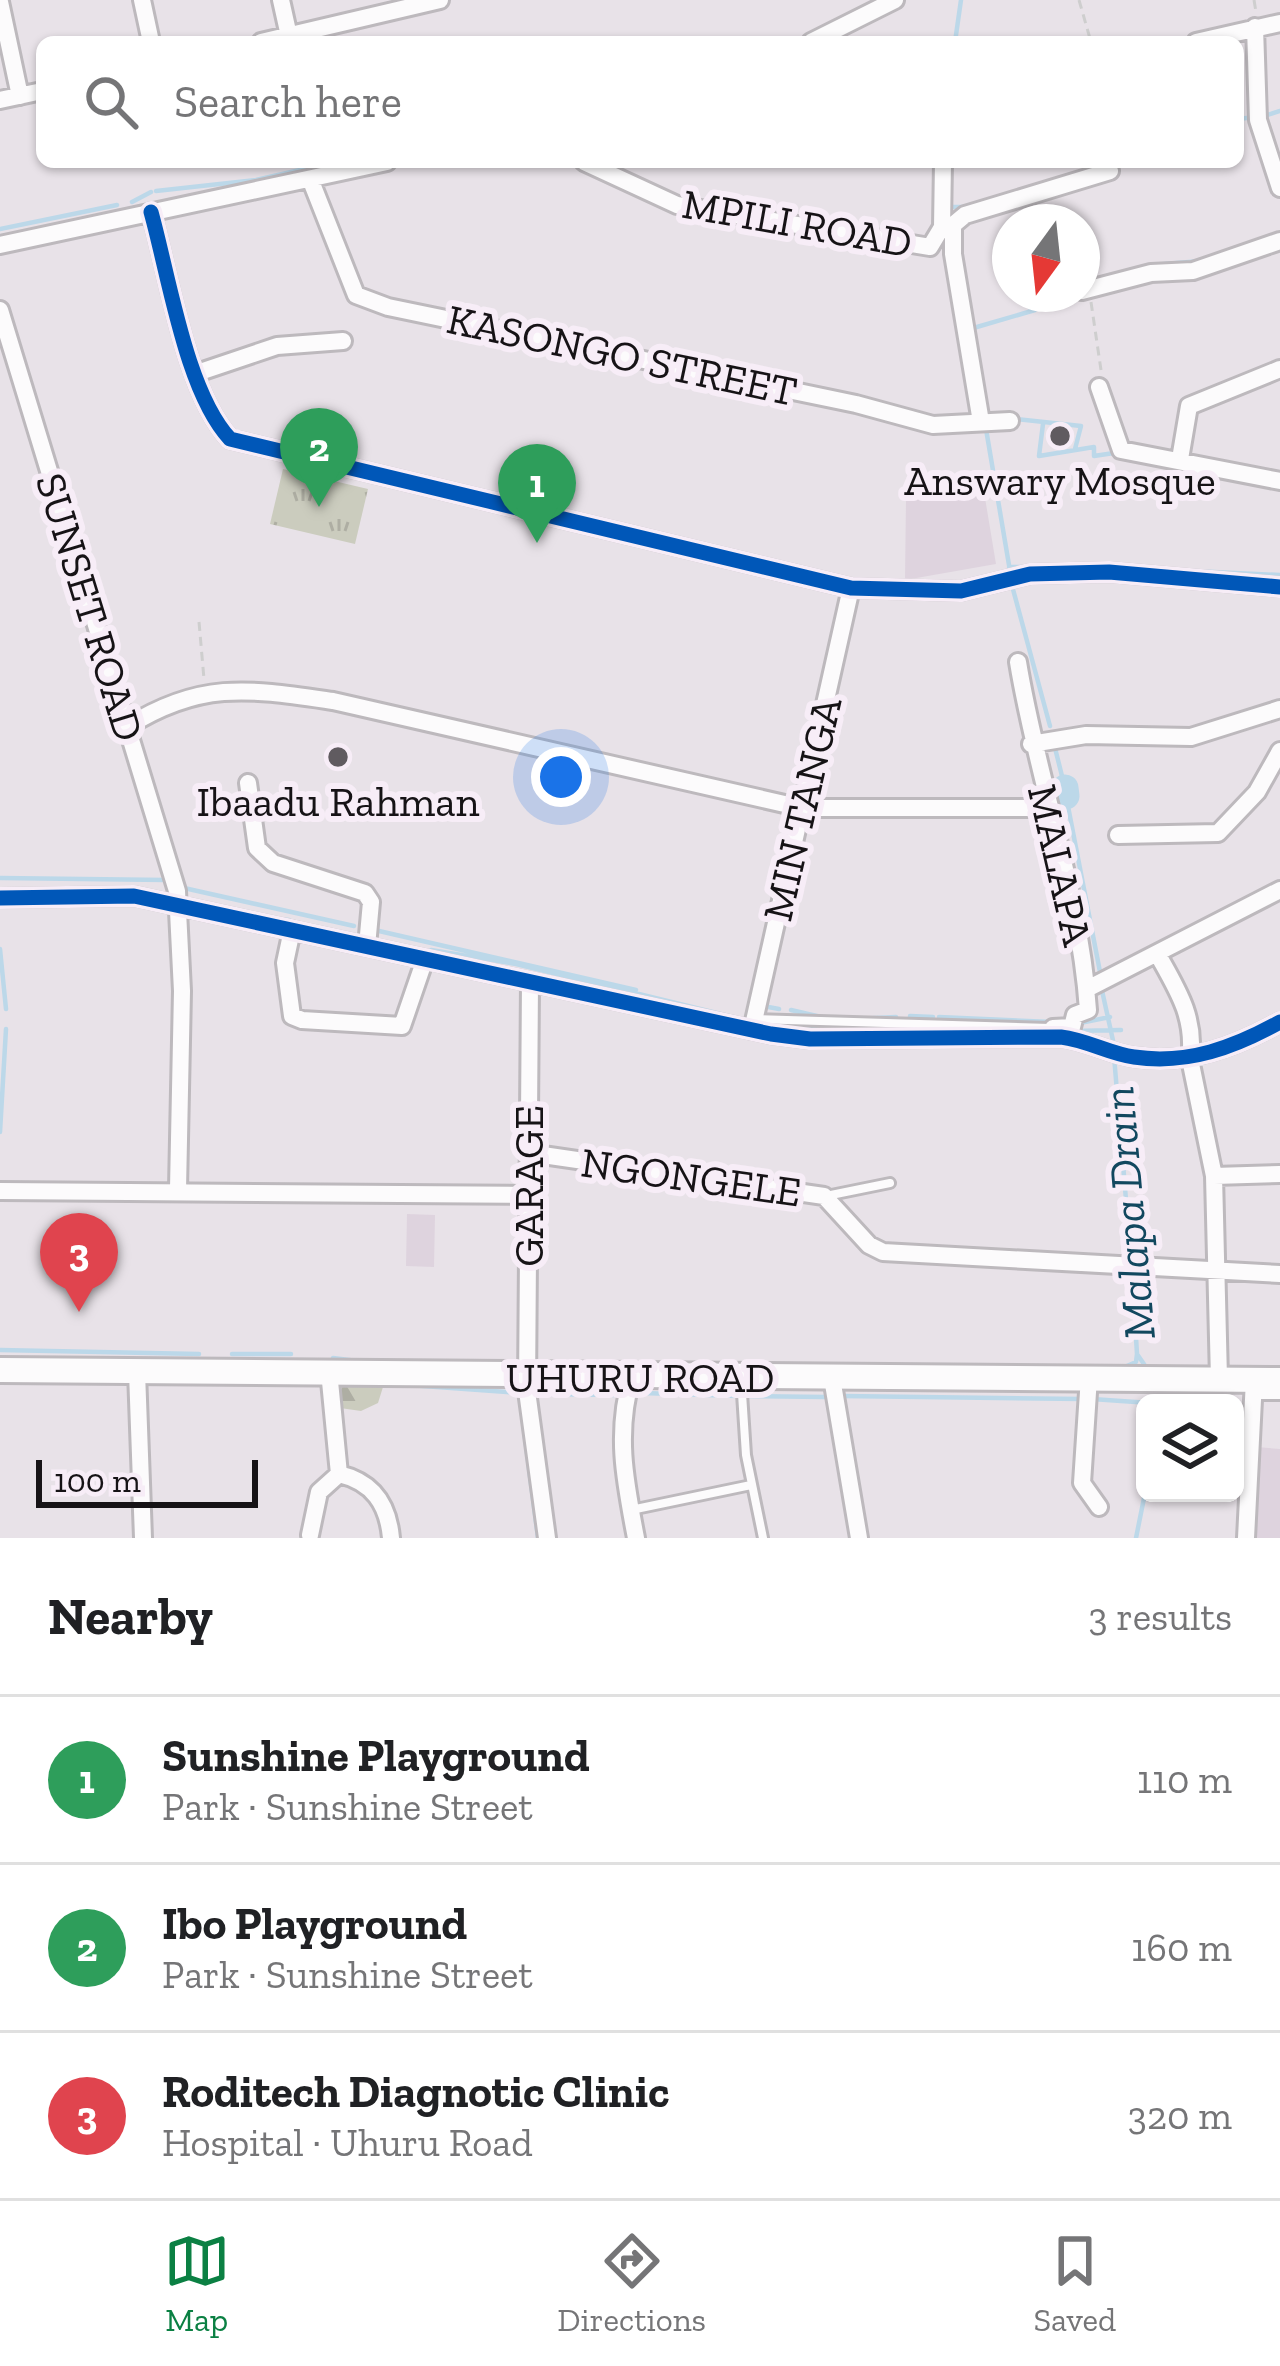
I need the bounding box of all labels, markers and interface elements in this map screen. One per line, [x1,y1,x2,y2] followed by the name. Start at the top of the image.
[36,36,1244,168] search box
[78,69,144,135] icon: search
[174,75,402,129] text: Search here
[678,178,916,268] street label: MPILI ROAD
[992,204,1100,312] north arrow
[443,293,801,417] street label: KASONGO STREET
[280,408,358,507] pin: 2
[1047,423,1073,449] marker: Answary Mosque
[498,444,576,543] pin: 1
[904,455,1216,506] place label: Answary Mosque
[25,467,155,747] street label: SUNSET ROAD
[752,692,853,926] street label: MIN TANGA
[325,744,351,770] marker: Ibaadu Rahman
[531,747,591,807] your location
[197,776,480,827] place label: Ibaadu Rahman
[1017,780,1103,951] street label: MALAPA
[1091,1084,1167,1342] water label: Malapa Drain
[503,1105,554,1267] street label: GARAGE
[578,1136,804,1218] street label: NGONGELE
[40,1213,118,1312] pin: 3
[506,1352,774,1403] street label: UHURU ROAD
[1136,1394,1244,1502] map controls
[1136,1394,1244,1502] button: layers
[36,1454,258,1507] scale bar
[54,1461,141,1500] text: 100 m
[48,1586,213,1647] text: Nearby
[1088,1593,1232,1640] text: 3 results
[162,1729,590,1783] text: Sunshine Playground
[79,1756,95,1803] text: 1
[1137,1756,1232,1803] text: 110 m
[162,1783,533,1830] text: Park · Sunshine Street
[162,1897,467,1951] text: Ibo Playground
[77,1924,97,1971] text: 2
[1131,1924,1232,1971] text: 160 m
[162,1951,533,1998] text: Park · Sunshine Street
[162,2065,669,2119] text: Roditech Diagnotic Clinic
[77,2092,97,2139] text: 3
[1128,2092,1232,2139] text: 320 m
[162,2119,533,2166] text: Hospital · Uhuru Road
[164,2228,230,2339] tab: Map
[557,2228,706,2339] tab: Directions
[1034,2228,1116,2339] tab: Saved

